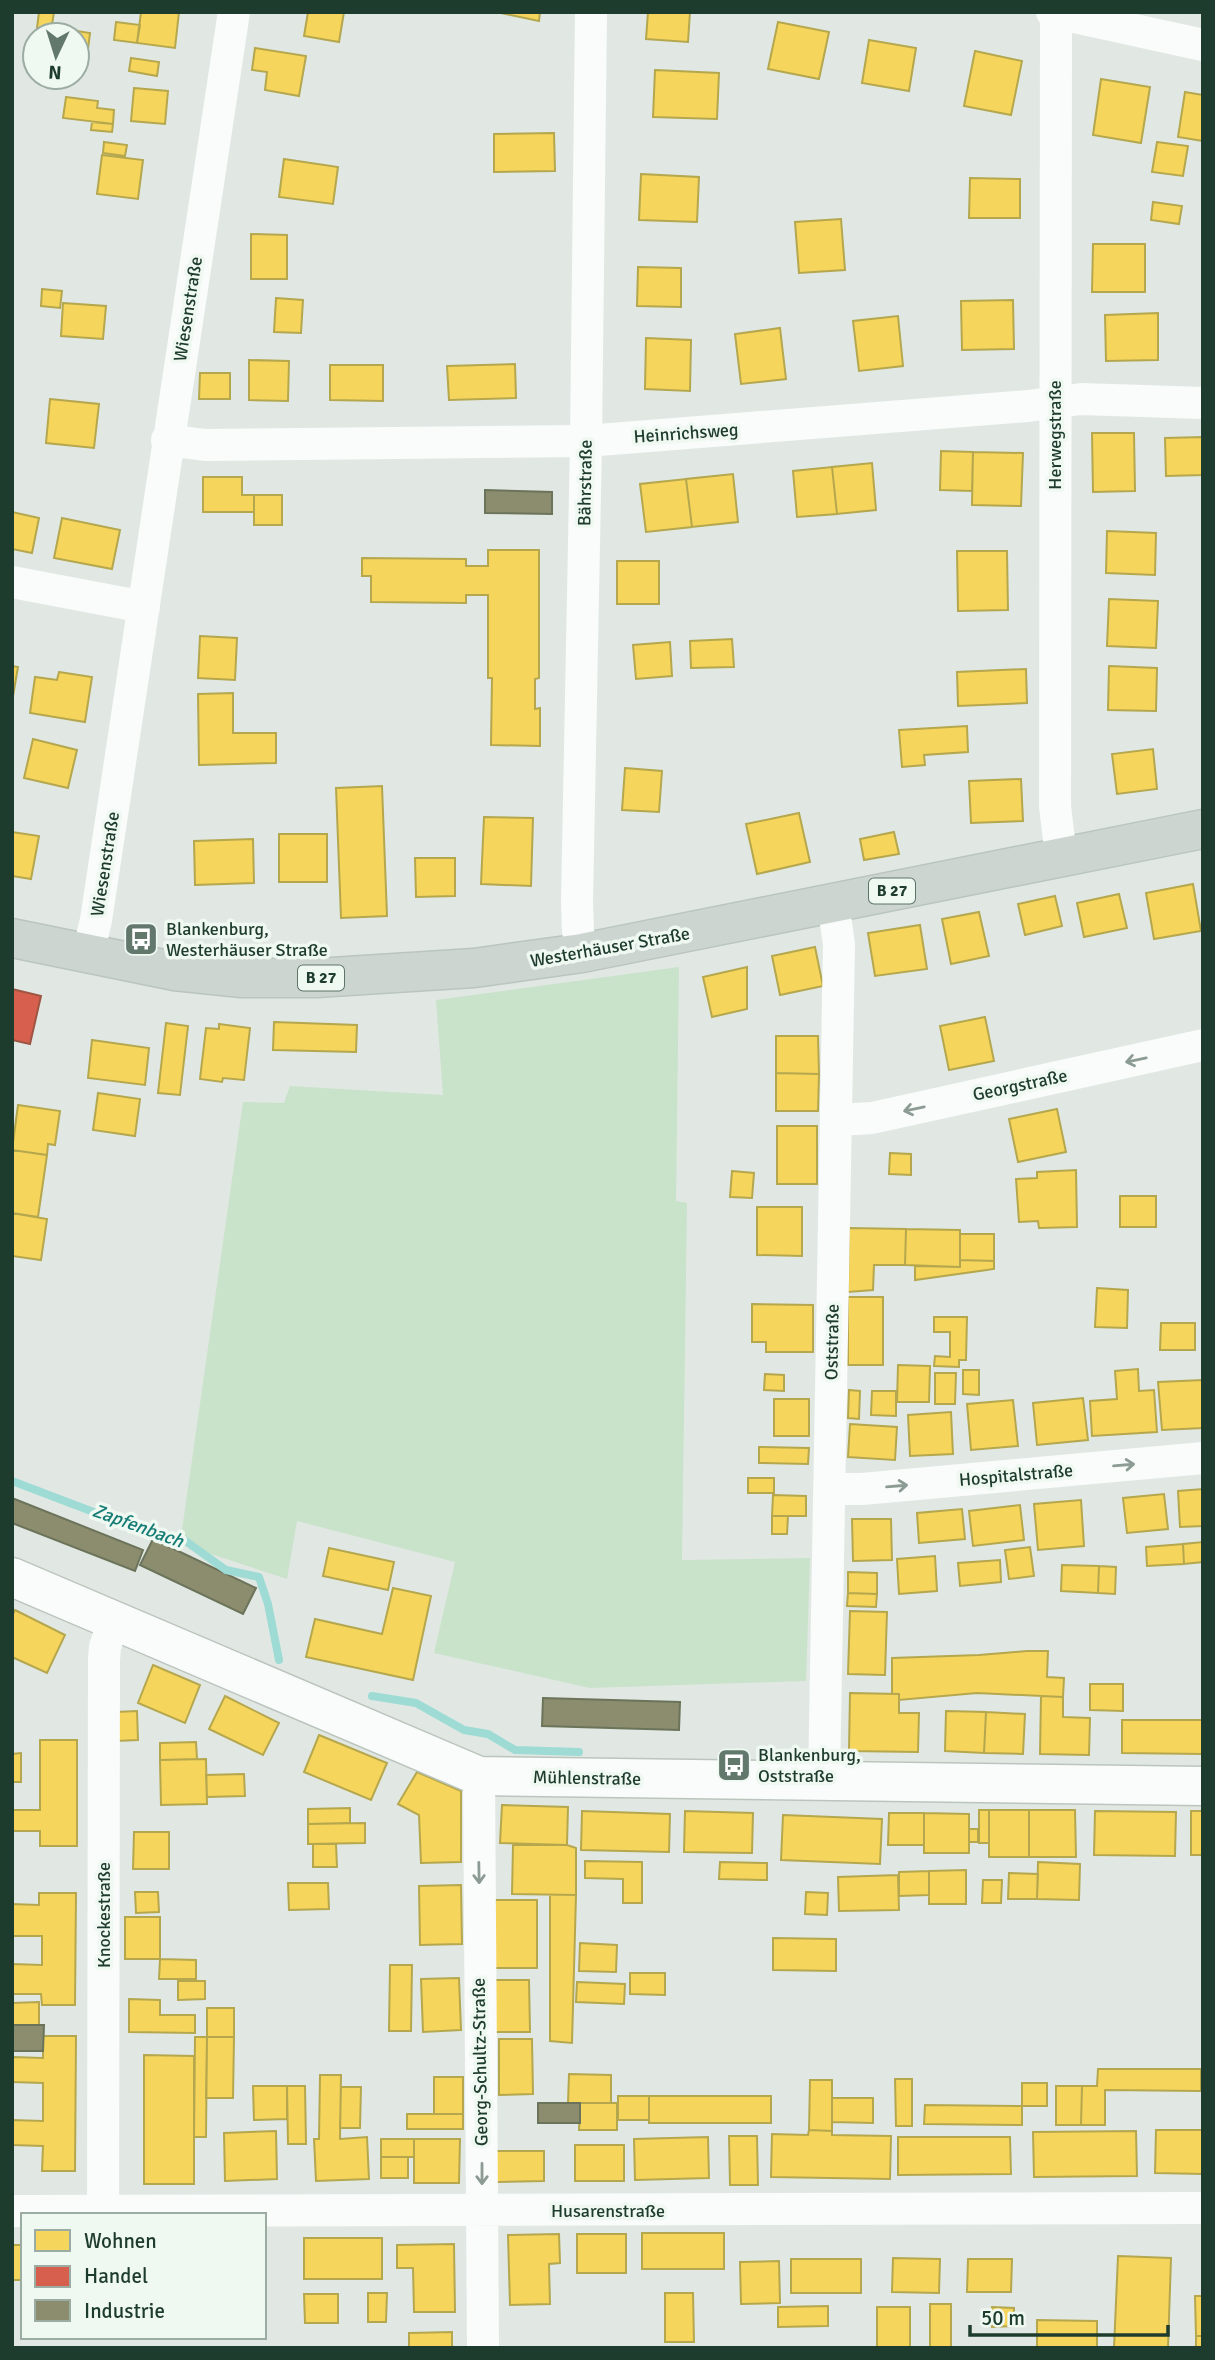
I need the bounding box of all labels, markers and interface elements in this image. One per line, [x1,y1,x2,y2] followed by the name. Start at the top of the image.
[21,21,91,91] north arrow
[47,60,62,84] text: N
[169,255,207,363] street label: Wiesenstraße
[1044,380,1066,490] street label: Herwegstraße
[633,418,739,448] street label: Heinrichsweg
[573,440,597,526] street label: Bährstraße
[86,810,124,918] street label: Wiesenstraße
[869,878,915,904] road number: B 27
[166,918,328,961] place label: Blankenburg, Westerhäuser Straße
[122,920,160,958] bus stop icon: Blankenburg, Westerhäuser Straße
[528,922,692,972] street label: Westerhäuser Straße
[298,966,344,990] road number: B 27
[1125,1053,1148,1067] one-way arrow
[971,1064,1069,1106] street label: Georgstraße
[903,1102,926,1116] one-way arrow
[820,1304,844,1380] street label: Oststraße
[1112,1458,1135,1471] one-way arrow
[958,1459,1074,1491] street label: Hospitalstraße
[886,1479,908,1492] one-way arrow
[89,1498,187,1554] water label: Zapfenbach
[758,1744,861,1787] place label: Blankenburg, Oststraße
[715,1746,753,1784] bus stop icon: Blankenburg, Oststraße
[533,1766,641,1790] street label: Mühlenstraße
[472,1861,486,1884] one-way arrow
[93,1862,115,1968] street label: Knockestraße
[468,1978,492,2146] street label: Georg-Schultz-Straße
[475,2162,488,2185] one-way arrow
[551,2200,665,2222] street label: Husarenstraße
[21,2213,266,2339] legend
[84,2228,157,2254] text: Wohnen
[84,2263,148,2289] text: Handel
[970,2294,1168,2338] scale bar
[84,2298,165,2324] text: Industrie
[981,2305,1025,2331] text: 50 m

